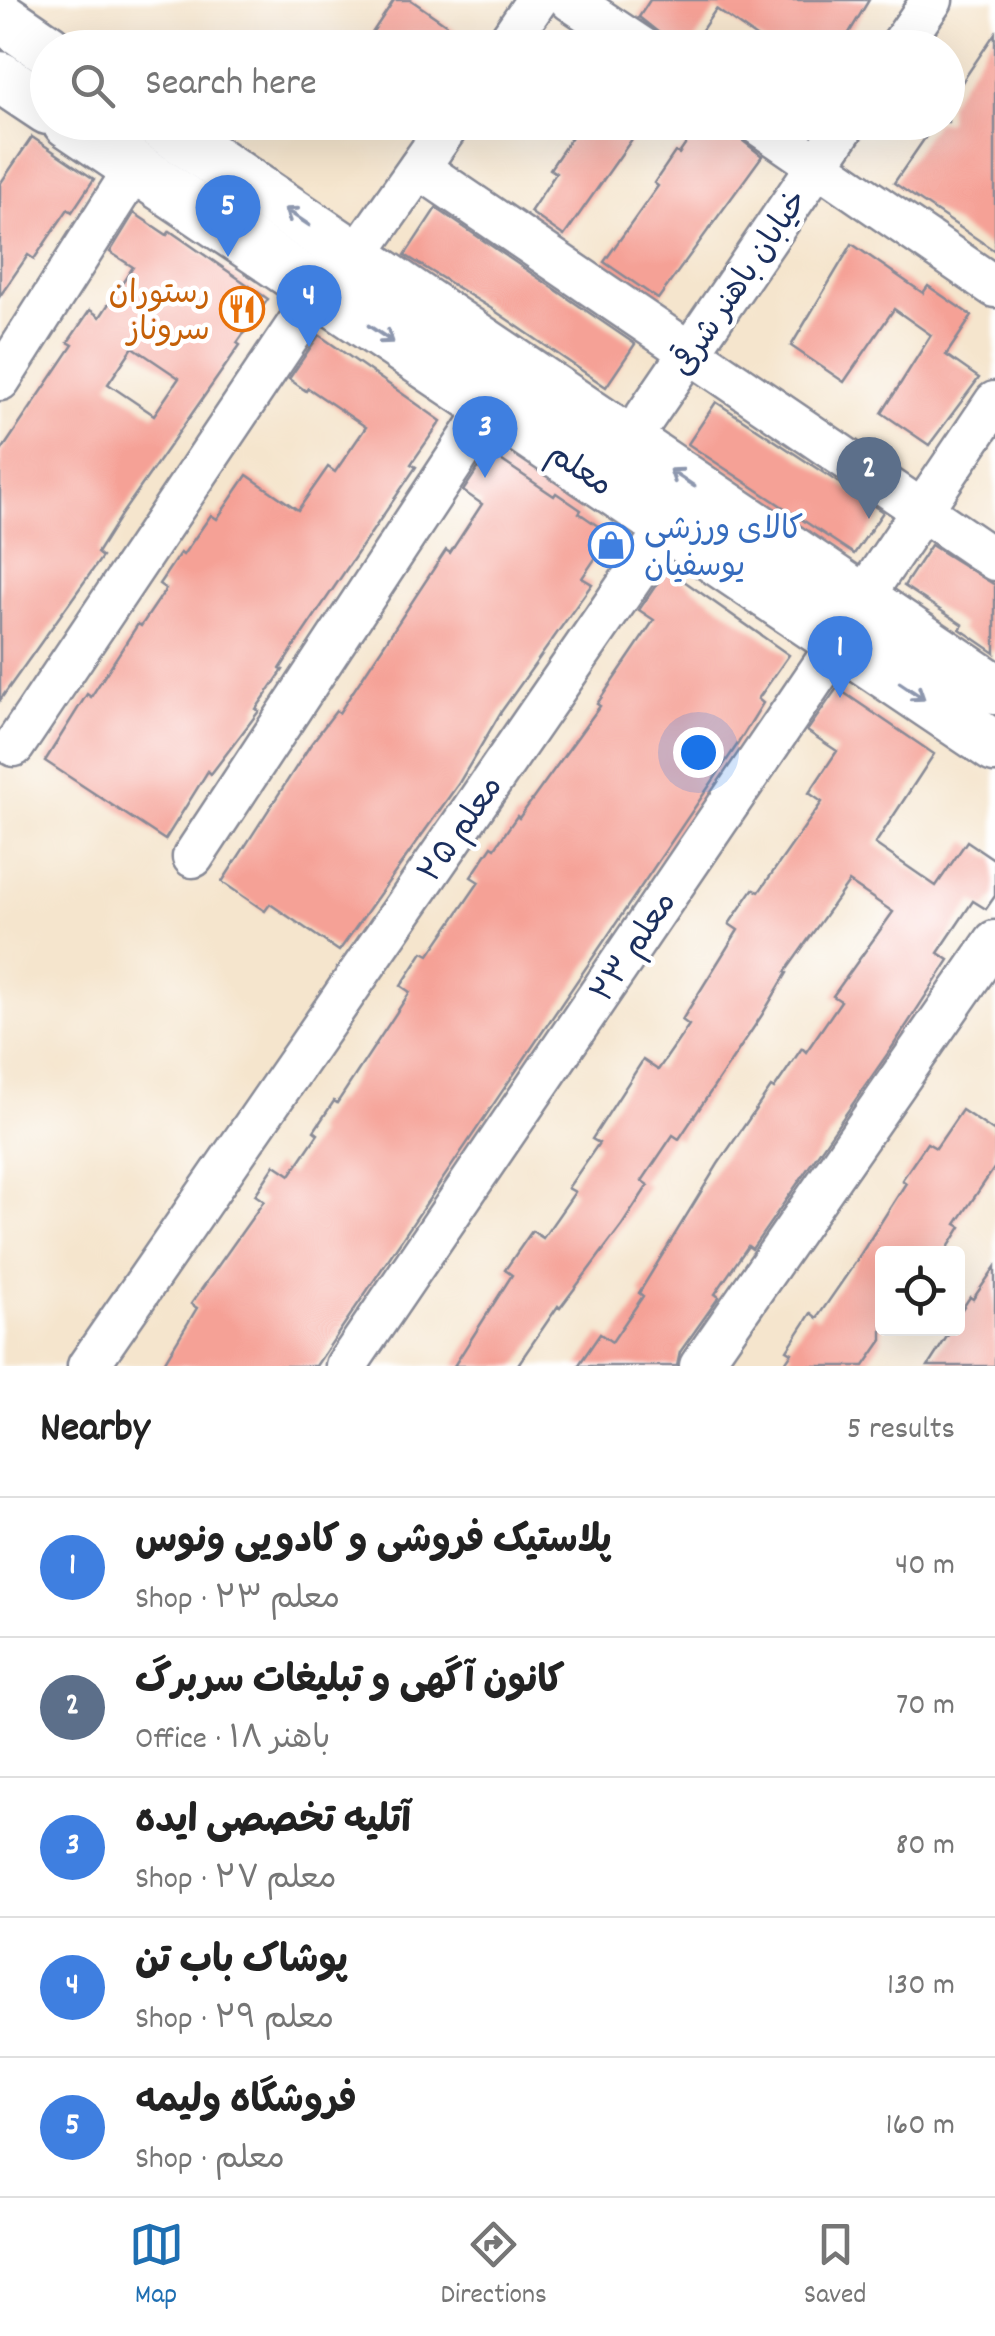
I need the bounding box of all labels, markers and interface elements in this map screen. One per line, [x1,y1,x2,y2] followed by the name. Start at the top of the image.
[30,30,965,140] search box
[65,58,120,113] icon: search
[145,58,317,113] text: Search here
[196,174,260,257] pin: 5
[662,182,822,388] street label: خیابان باهنر شرقی
[284,207,312,228] one-way arrow
[276,264,342,347] pin: 4
[108,273,210,356] place label: رستوران سروناز
[219,286,265,332] restaurant icon: رستوران سروناز
[366,323,394,344] one-way arrow
[452,396,518,478] pin: 3
[536,433,620,511] street label: معلم
[836,436,902,519] pin: 2
[669,468,697,489] one-way arrow
[644,509,803,592] place label: کالای ورزشی یوسفیان
[588,522,634,568] shop icon: کالای ورزشی یوسفیان
[808,616,872,698] pin: 1
[897,680,925,701] one-way arrow
[673,727,724,778] your location
[409,768,517,894] street label: معلم ۲۵
[582,884,690,1014] street label: معلم ۲۳
[875,1246,965,1336] map controls
[875,1246,965,1336] button: locate
[40,1401,150,1461] text: Nearby
[847,1408,955,1454] text: 5 results
[135,1516,612,1571] text: پلاستیک فروشی و کادویی ونوس
[69,1544,76,1590] text: 1
[895,1544,955,1590] text: 40 m
[135,1578,340,1624] text: Shop · معلم ۲۳
[135,1656,565,1711] text: کانون آگهی و تبلیغات سربرگ
[66,1684,79,1730] text: 2
[896,1684,955,1730] text: 70 m
[135,1718,330,1764] text: Office · باهنر ۱۸
[135,1796,411,1851] text: آتلیه تخصصی ایده
[65,1824,80,1870] text: 3
[895,1824,955,1870] text: 80 m
[135,1858,337,1904] text: Shop · معلم ۲۷
[135,1936,348,1991] text: پوشاک باب تن
[66,1964,79,2010] text: 4
[887,1964,955,2010] text: 130 m
[135,1998,334,2044] text: Shop · معلم ۲۹
[135,2076,357,2131] text: فروشگاه ولیمه
[65,2104,80,2150] text: 5
[886,2104,955,2150] text: 160 m
[135,2138,285,2184] text: Shop · معلم
[129,2217,184,2317] tab: Map
[441,2217,547,2317] tab: Directions
[804,2217,866,2317] tab: Saved

